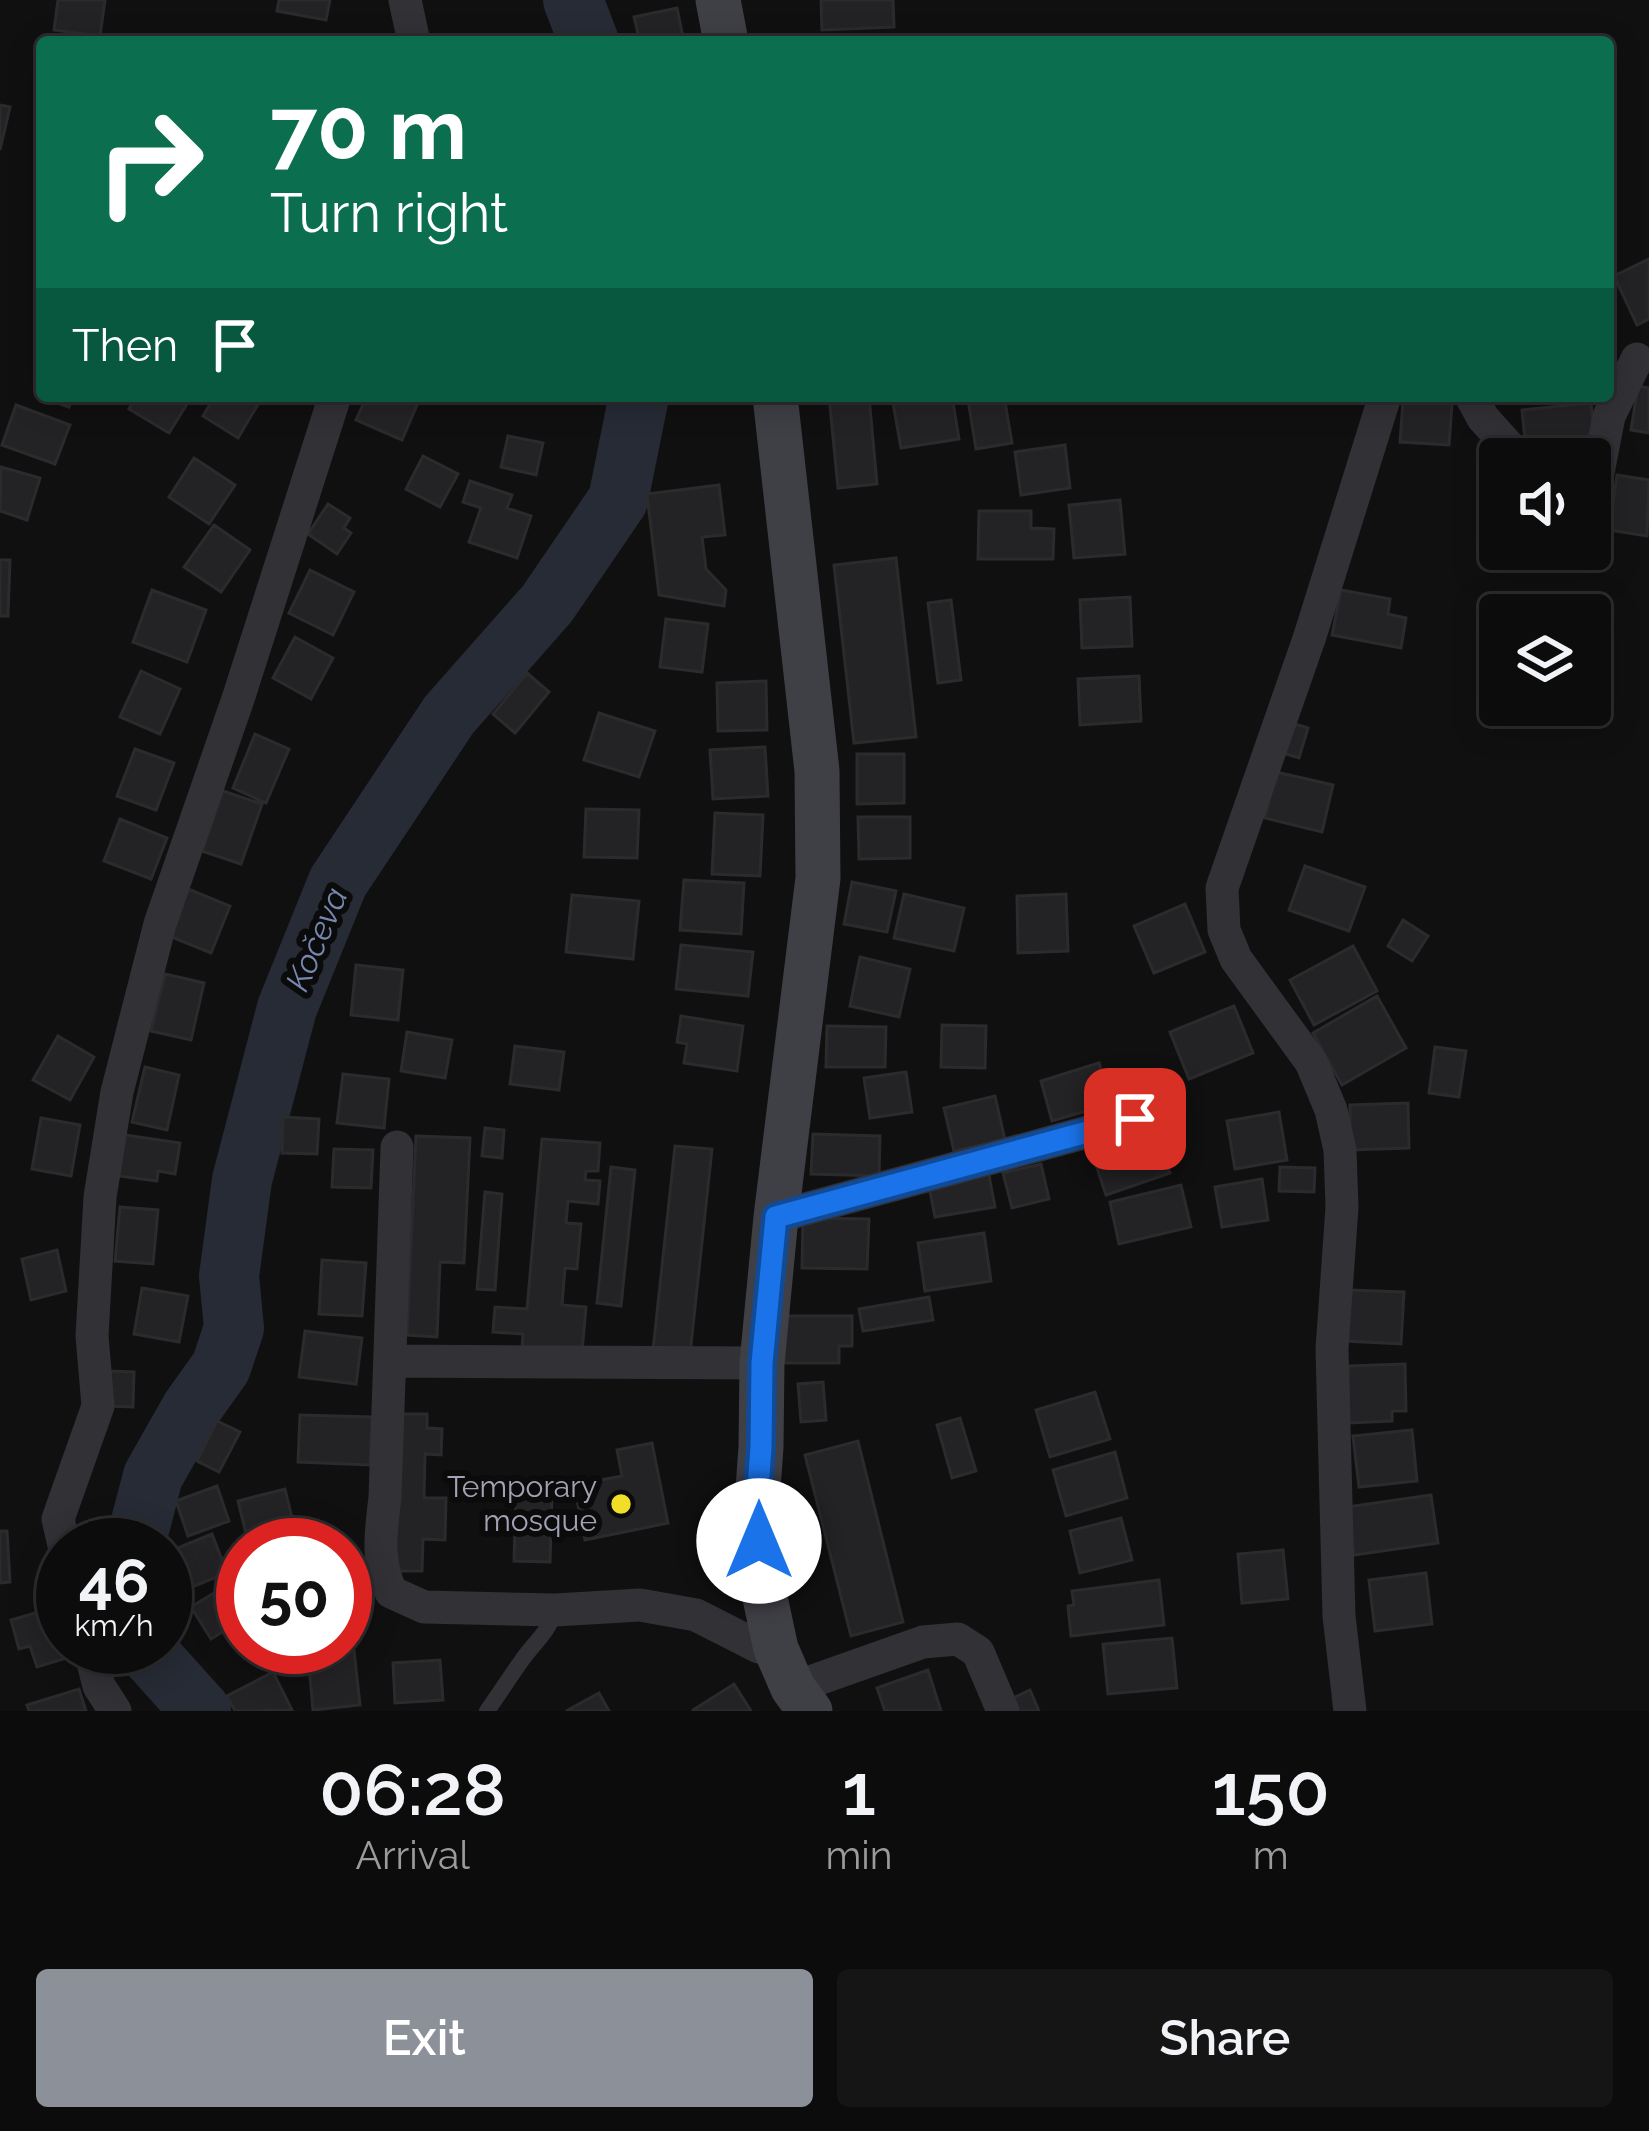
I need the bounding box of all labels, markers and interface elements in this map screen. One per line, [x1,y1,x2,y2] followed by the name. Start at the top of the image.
[270,80,467,179] text: 70 m
[72,84,228,240] icon: right
[270,181,508,245] text: Turn right
[202,312,268,378] icon: arrive
[72,319,178,372] text: Then
[1479,438,1611,726] map controls
[1479,438,1611,570] button: sound
[1479,594,1611,726] button: layers
[277,882,356,997] water label: Kočeva
[1084,1068,1186,1170] pin
[1102,1086,1168,1152] icon: arrive
[447,1469,597,1538] place label: Temporary mosque
[696,1478,822,1604] position arrow
[608,1491,634,1517] marker: Temporary mosque
[216,1518,372,1674] speed limit sign: 50
[79,1546,149,1616] text: 46
[74,1608,154,1643] text: km/h
[319,1747,506,1832] text: 06:28
[842,1747,876,1832] text: 1
[1212,1747,1330,1832] text: 150
[356,1832,470,1878] text: Arrival
[825,1832,893,1878] text: min
[1253,1832,1289,1878] text: m
[36,1969,813,2107] button: Exit
[837,1969,1613,2107] button: Share

